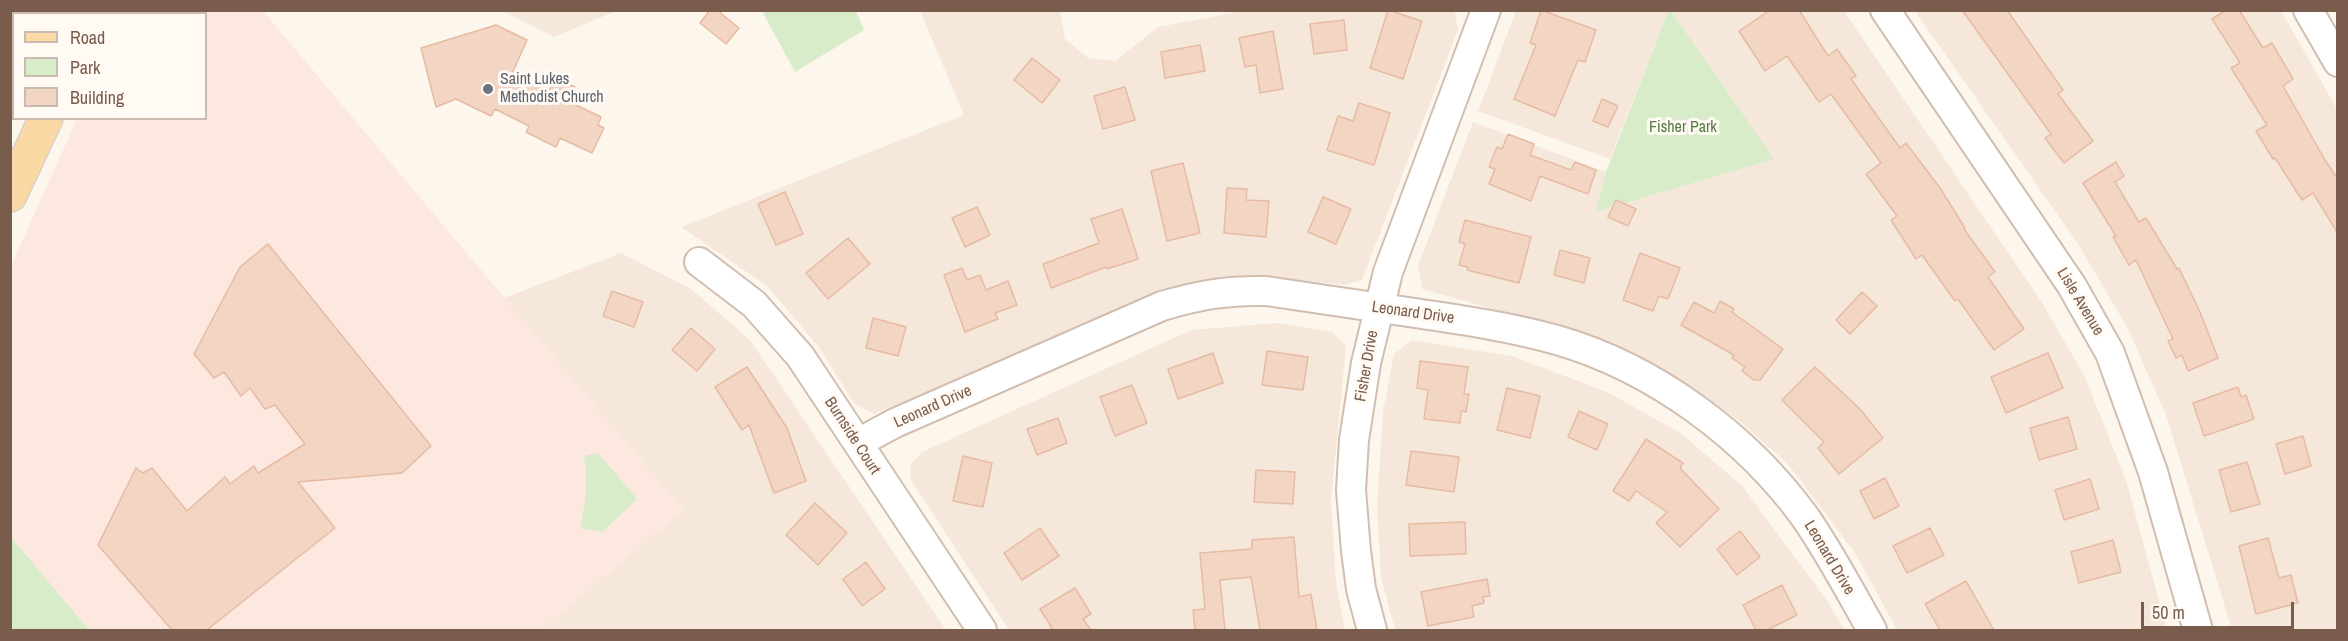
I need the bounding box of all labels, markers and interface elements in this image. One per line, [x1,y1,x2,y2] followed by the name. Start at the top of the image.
[12,12,207,120] legend
[70,25,105,50] text: Road
[70,55,100,80] text: Park
[500,70,604,108] place label: Saint Lukes Methodist Church
[481,82,495,96] marker: Saint Lukes Methodist Church
[70,85,124,110] text: Building
[1649,118,1717,138] park label: Fisher Park
[2052,265,2108,339] street label: Lisle Avenue
[1371,298,1455,328] street label: Leonard Drive
[1351,329,1383,403] street label: Fisher Drive
[891,381,975,433] street label: Leonard Drive
[820,394,884,478] street label: Burnside Court
[1799,517,1859,599] street label: Leonard Drive
[2144,590,2297,628] scale bar
[2152,600,2185,625] text: 50 m

